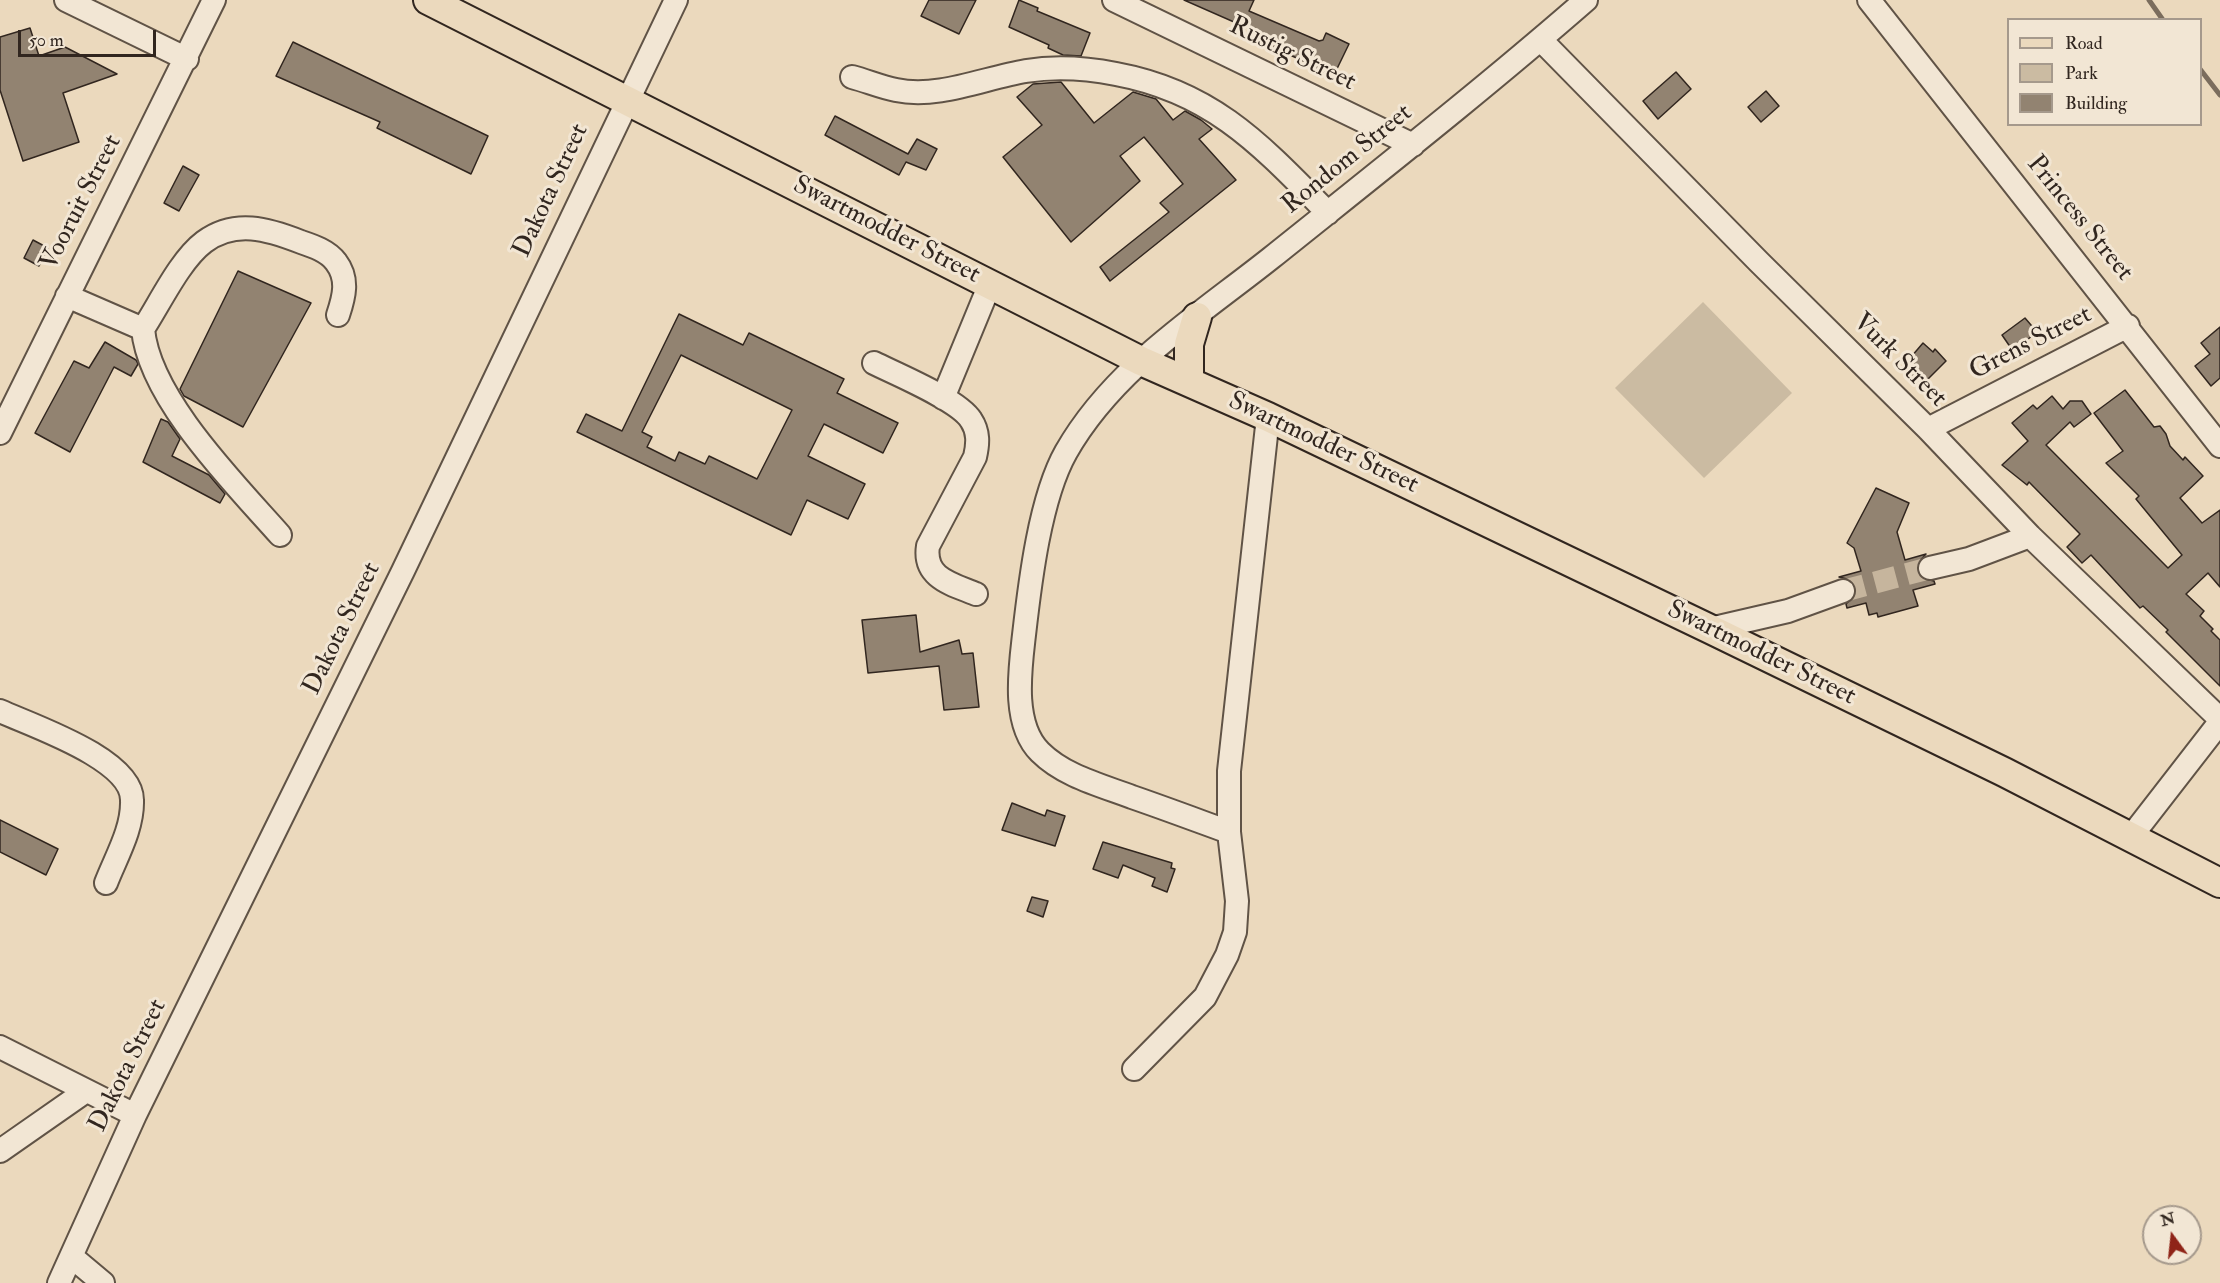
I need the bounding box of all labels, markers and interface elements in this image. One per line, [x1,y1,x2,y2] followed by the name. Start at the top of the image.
[1224,11,1360,99] street label: Rustig Street
[21,18,159,56] scale bar
[2007,18,2202,126] legend
[29,29,64,52] text: 50 m
[2065,32,2103,55] text: Road
[2065,62,2098,85] text: Park
[2065,92,2127,115] text: Building
[1277,98,1419,222] street label: Rondom Street
[508,119,596,263] street label: Dakota Street
[35,130,129,276] street label: Vooruit Street
[2019,150,2139,288] street label: Princess Street
[787,170,985,292] street label: Swartmodder Street
[1965,300,2097,388] street label: Grens Street
[1845,307,1953,415] street label: Vurk Street
[1223,386,1423,502] street label: Swartmodder Street
[298,558,388,700] street label: Dakota Street
[1662,595,1860,713] street label: Swartmodder Street
[84,995,174,1137] street label: Dakota Street
[2142,1205,2202,1265] north arrow
[2158,1208,2177,1231] text: N

